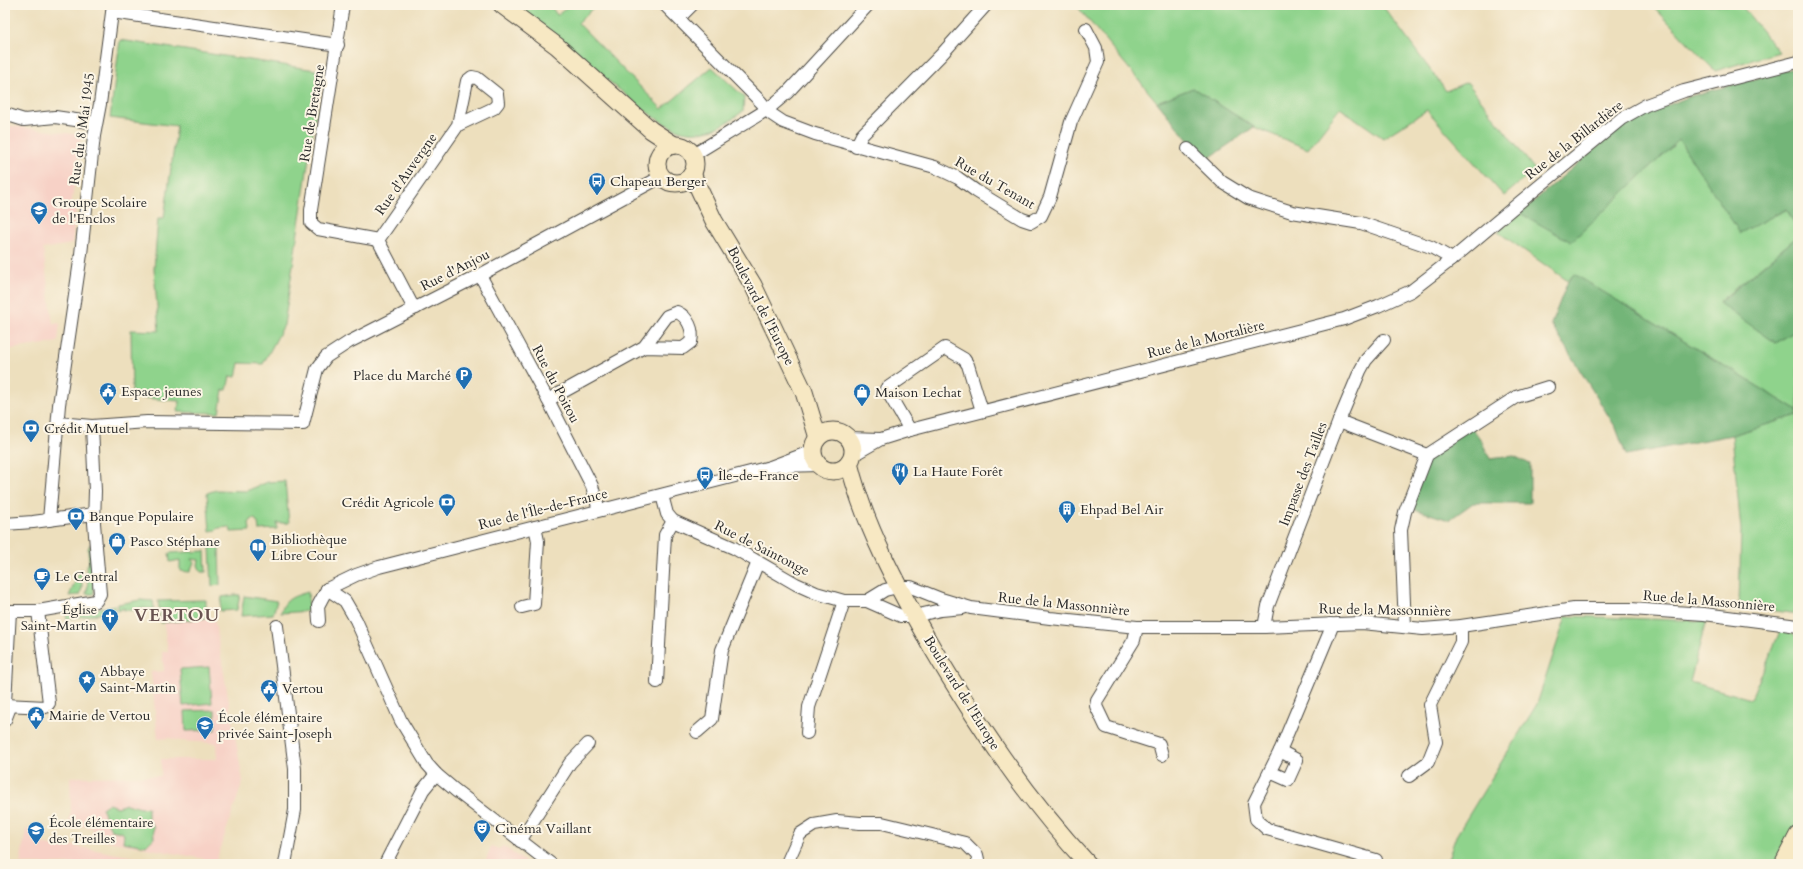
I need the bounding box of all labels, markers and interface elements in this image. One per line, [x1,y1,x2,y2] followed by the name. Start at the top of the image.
[295,63,329,163] street label: Rue de Bretagne
[65,72,99,186] street label: Rue du 8 Mai 1945
[1521,96,1627,184] street label: Rue de la Billardière
[371,129,441,219] street label: Rue d'Auvergne
[952,152,1039,214] street label: Rue du Tenant
[587,171,607,196] bus stop icon: Chapeau Berger
[610,172,707,191] place label: Chapeau Berger
[52,193,147,228] place label: Groupe Scolaire de l'Enclos
[29,200,49,225] school or university icon: Groupe Scolaire de l'Enclos
[723,243,799,369] street label: Boulevard de l'Europe
[417,244,493,296] street label: Rue d'Anjou
[1145,315,1267,363] street label: Rue de la Mortalière
[527,342,585,427] street label: Rue du Poitou
[454,365,474,390] parking icon: Place du Marché
[353,366,451,385] place label: Place du Marché
[98,381,118,406] public building icon: Espace jeunes
[121,382,202,401] place label: Espace jeunes
[852,382,872,407] shop icon: Maison Lechat
[875,383,962,402] place label: Maison Lechat
[21,418,41,443] bank icon: Crédit Mutuel
[44,419,129,438] place label: Crédit Mutuel
[1274,419,1332,529] street label: Impasse des Tailles
[890,461,910,486] restaurant icon: La Haute Forêt
[913,462,1003,481] place label: La Haute Forêt
[695,465,715,490] bus stop icon: Île-de-France
[718,466,799,485] place label: Île-de-France
[476,484,610,534] street label: Rue de l'Île-de-France
[437,492,457,517] bank icon: Crédit Agricole
[342,493,434,512] place label: Crédit Agricole
[1057,499,1077,524] building icon: Ehpad Bel Air
[1080,500,1164,519] place label: Ehpad Bel Air
[66,506,86,531] bank icon: Banque Populaire
[89,507,194,526] place label: Banque Populaire
[711,516,813,580] street label: Rue de Saintonge
[271,530,347,565] place label: Bibliothèque Libre Cour
[107,531,127,556] shop icon: Pasco Stéphane
[130,532,220,551] place label: Pasco Stéphane
[248,537,268,562] library icon: Bibliothèque Libre Cour
[32,566,52,591] cafe icon: Le Central
[55,567,118,586] place label: Le Central
[1642,586,1776,616] street label: Rue de la Massonnière
[997,588,1131,620] street label: Rue de la Massonnière
[1319,599,1451,621] street label: Rue de la Massonnière
[21,600,97,635] place label: Église Saint-Martin
[134,603,220,628] district label: VERTOU
[100,607,120,632] church icon: Église Saint-Martin
[919,632,1005,754] street label: Boulevard de l'Europe
[100,662,176,697] place label: Abbaye Saint-Martin
[77,669,97,694] place icon: Abbaye Saint-Martin
[259,678,279,703] public building icon: Vertou
[282,679,324,698] place label: Vertou
[26,705,46,730] public building icon: Mairie de Vertou
[49,706,151,725] place label: Mairie de Vertou
[218,708,332,743] place label: École élémentaire privée Saint-Joseph
[195,715,215,740] school or university icon: École élémentaire privée Saint-Joseph
[49,813,154,848] place label: École élémentaire des Treilles
[472,818,492,843] theatre icon: Cinéma Vaillant
[495,819,592,838] place label: Cinéma Vaillant
[26,820,46,845] school or university icon: École élémentaire des Treilles

